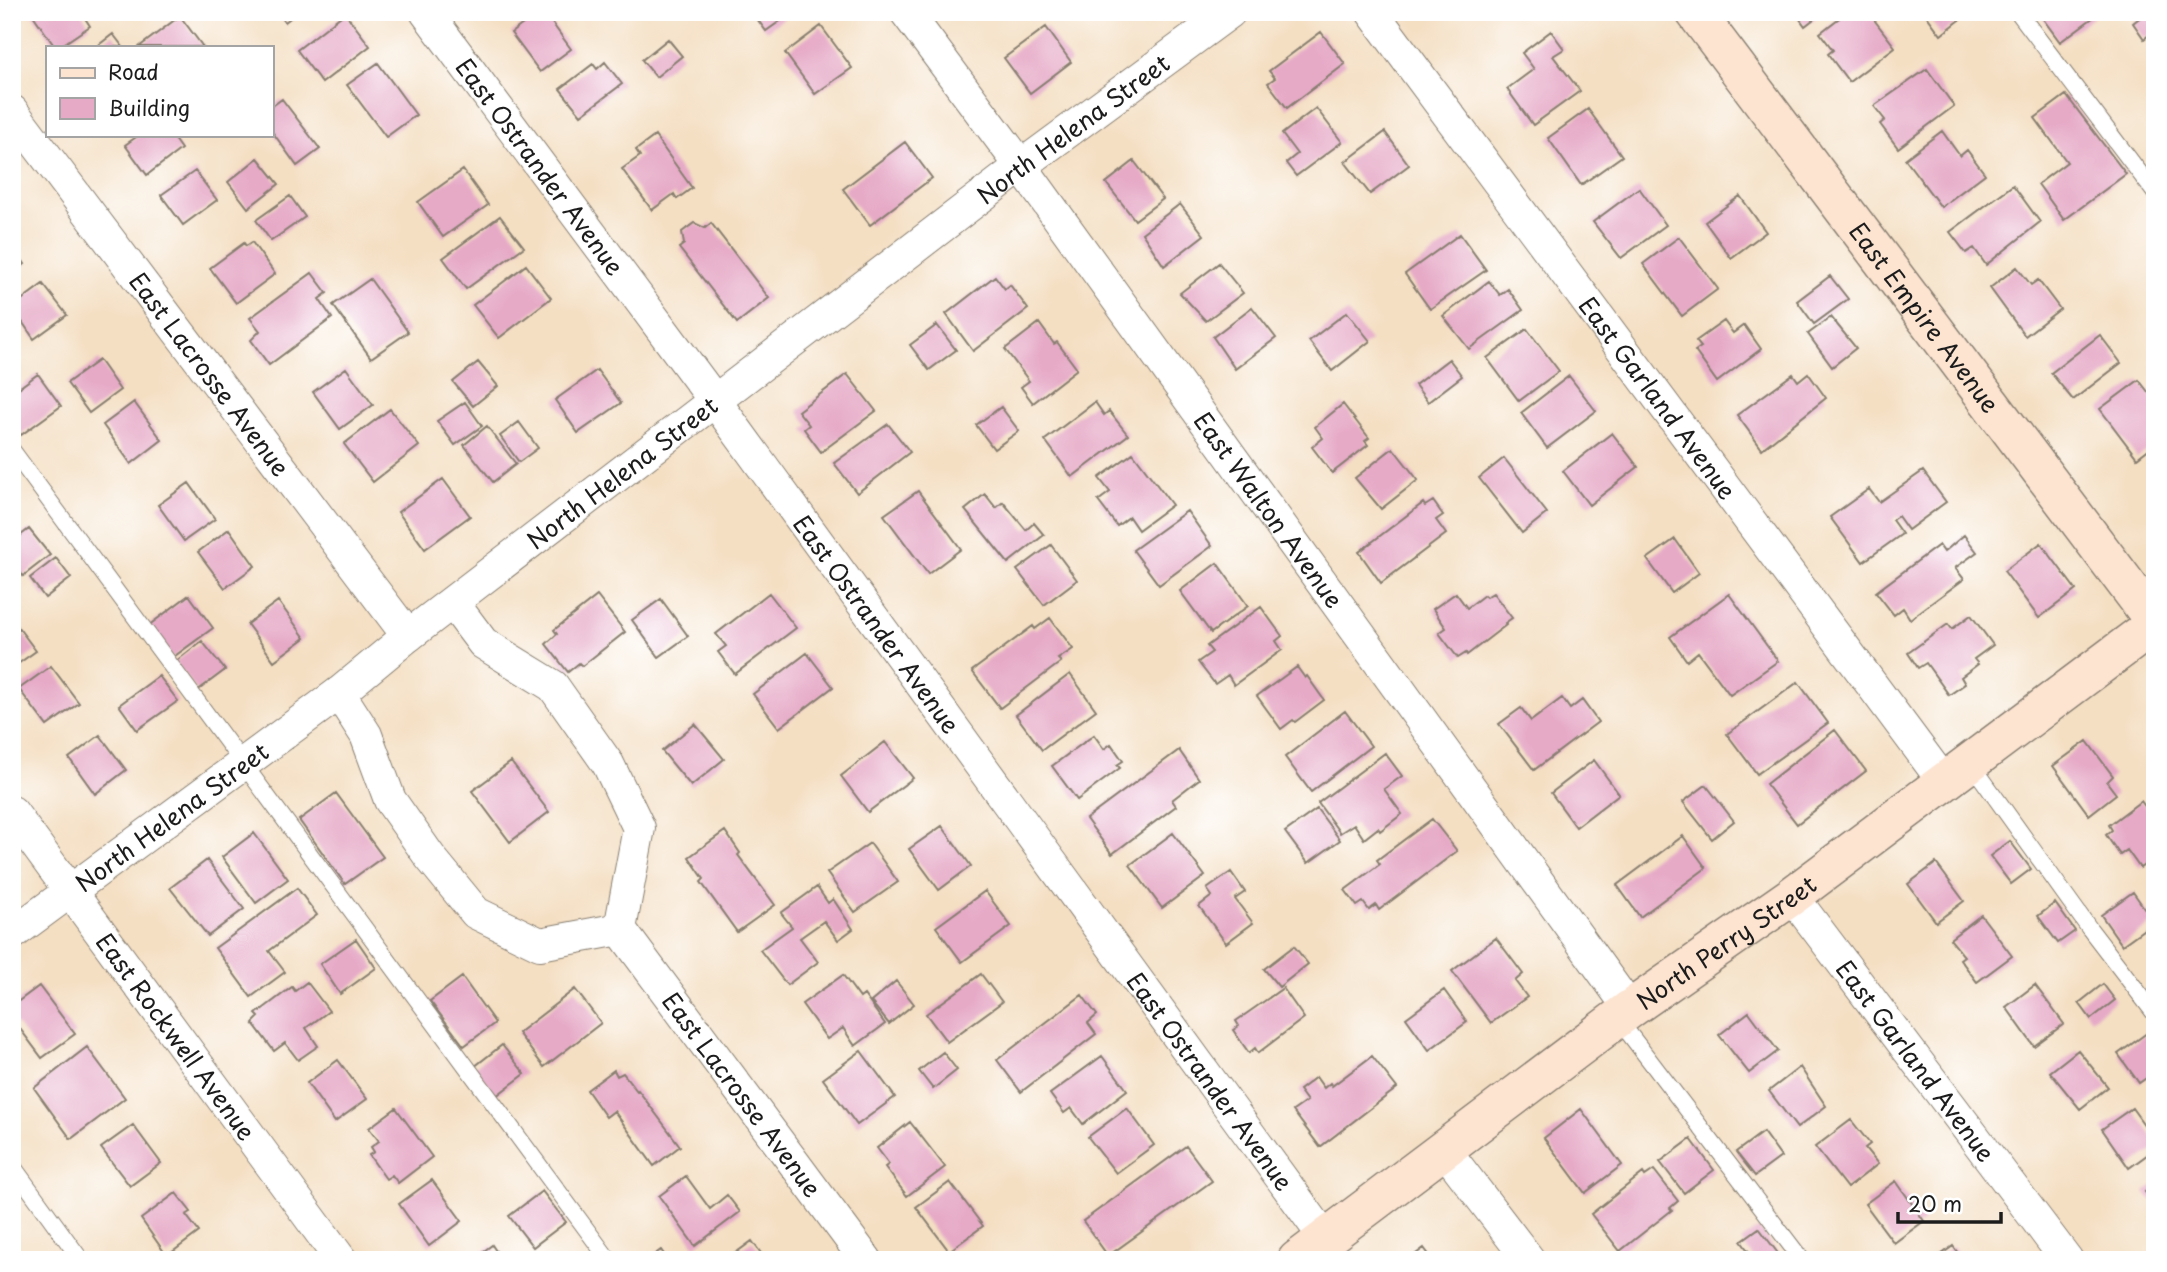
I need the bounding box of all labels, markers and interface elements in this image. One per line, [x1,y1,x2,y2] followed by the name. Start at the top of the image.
[969,45,1177,212] street label: North Helena Street
[46,46,273,136] legend
[448,50,633,282] street label: East Ostrander Avenue
[108,55,159,87] text: Road
[108,91,190,123] text: Building
[1841,214,2009,420] street label: East Empire Avenue
[121,264,299,483] street label: East Lacrosse Avenue
[1571,288,1746,506] street label: East Garland Avenue
[519,387,725,557] street label: North Helena Street
[1186,404,1352,615] street label: East Walton Avenue
[785,507,969,740] street label: East Ostrander Avenue
[67,733,276,900] street label: North Helena Street
[1628,866,1824,1018] street label: North Perry Street
[88,925,265,1147] street label: East Rockwell Avenue
[1828,952,2004,1169] street label: East Garland Avenue
[1119,964,1302,1198] street label: East Ostrander Avenue
[654,984,831,1204] street label: East Lacrosse Avenue
[1898,1181,2001,1225] scale bar
[1908,1187,1962,1219] text: 20 m

